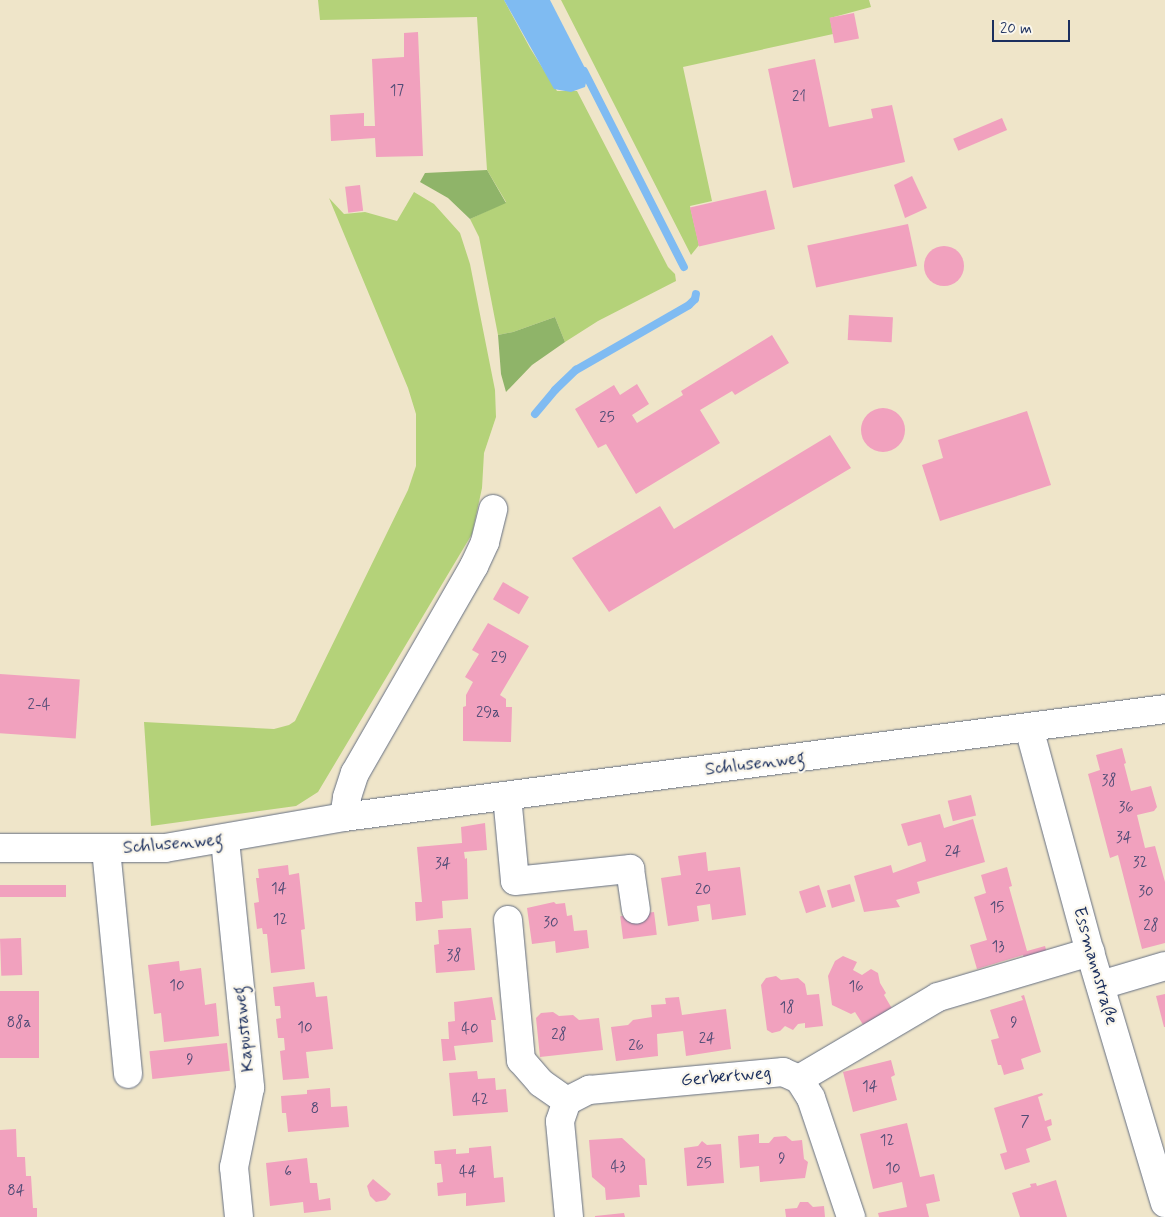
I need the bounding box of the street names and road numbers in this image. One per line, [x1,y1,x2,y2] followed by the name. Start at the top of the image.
[704,747,806,781] street label: Schlusenweg
[122,829,224,859] street label: Schlusenweg
[1068,904,1122,1028] street label: Essmannstraße
[229,985,259,1073] street label: Kapustaweg
[680,1062,772,1092] street label: Gerbertweg

